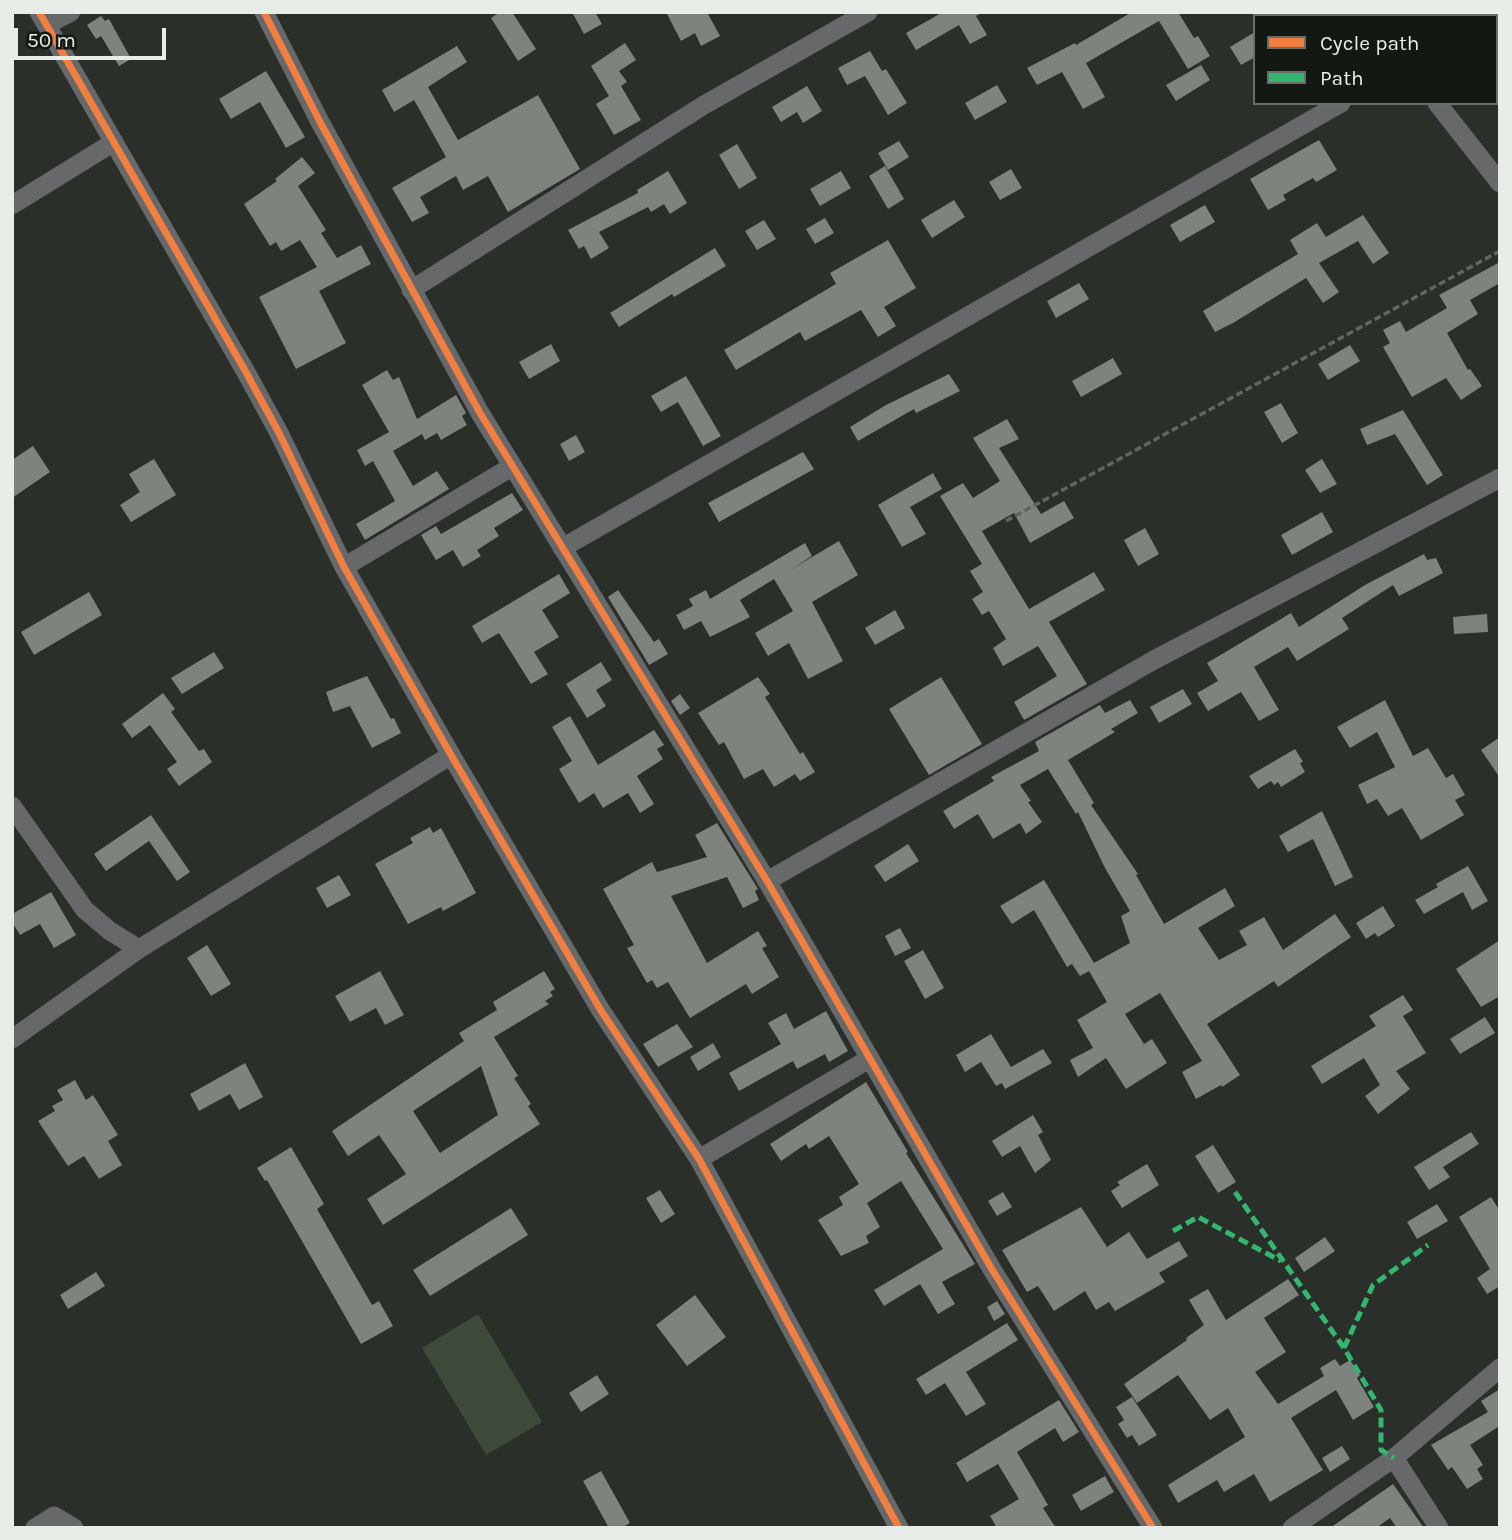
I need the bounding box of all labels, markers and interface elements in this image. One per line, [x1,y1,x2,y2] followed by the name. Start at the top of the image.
[18,14,170,58] scale bar
[1253,14,1498,105] legend
[27,28,76,52] text: 50 m
[1320,31,1420,55] text: Cycle path
[1320,66,1364,90] text: Path

